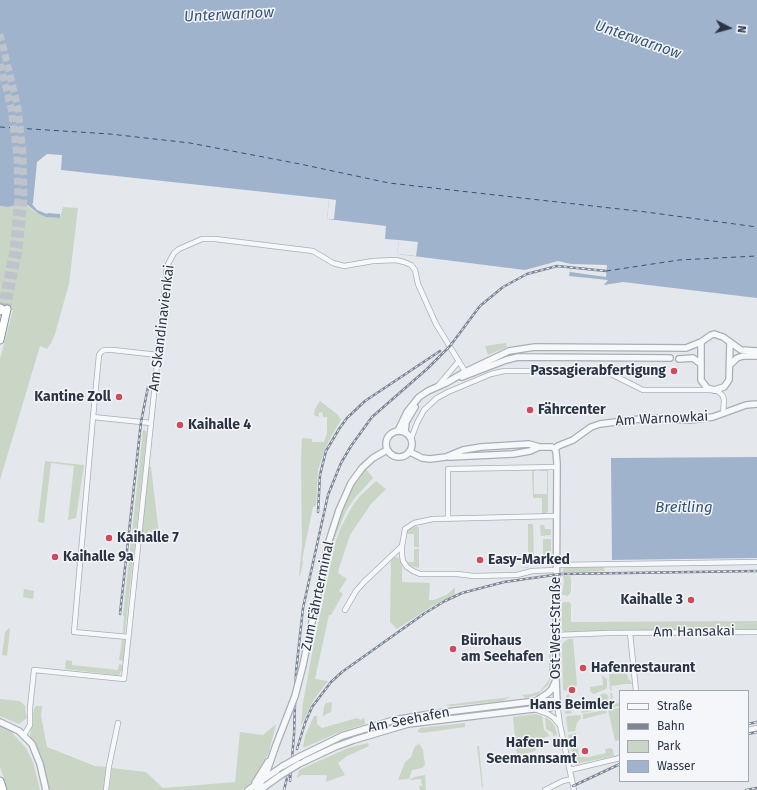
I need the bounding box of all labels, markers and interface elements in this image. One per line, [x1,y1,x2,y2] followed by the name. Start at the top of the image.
[184,4,274,26] water label: Unterwarnow
[709,8,749,48] north arrow
[593,17,683,63] water label: Unterwarnow
[735,25,748,34] text: N
[146,264,178,392] street label: Am Skandinavienkai
[531,363,666,379] place label: Passagierabfertigung
[669,366,679,376] marker: Passagierabfertigung
[34,389,111,405] place label: Kantine Zoll
[114,392,124,402] marker: Kantine Zoll
[538,402,606,418] place label: Fährcenter
[525,405,535,415] marker: Fährcenter
[615,408,709,430] street label: Am Warnowkai
[188,417,251,433] place label: Kaihalle 4
[175,420,185,430] marker: Kaihalle 4
[655,499,713,517] water label: Breitling
[117,530,179,546] place label: Kaihalle 7
[104,533,114,543] marker: Kaihalle 7
[298,540,338,652] street label: Zum Fährterminal
[63,549,134,565] place label: Kaihalle 9a
[50,552,60,562] marker: Kaihalle 9a
[488,552,570,568] place label: Easy-Marked
[475,555,485,565] marker: Easy-Marked
[548,577,564,679] street label: Ost-West-Straße
[620,592,683,608] place label: Kaihalle 3
[686,595,696,605] marker: Kaihalle 3
[653,623,735,641] street label: Am Hansakai
[461,633,544,666] place label: Bürohaus am Seehafen
[448,644,458,654] marker: Bürohaus am Seehafen
[591,660,696,676] place label: Hafenrestaurant
[578,663,588,673] marker: Hafenrestaurant
[567,685,577,695] marker: Hans Beimler
[619,690,749,782] legend
[530,697,614,713] place label: Hans Beimler
[657,699,692,713] text: Straße
[367,704,451,736] street label: Am Seehafen
[657,719,685,733] text: Bahn
[486,735,577,768] place label: Hafen- und Seemannsamt
[657,739,681,753] text: Park
[580,746,590,756] marker: Hafen- und Seemannsamt
[657,759,695,773] text: Wasser

